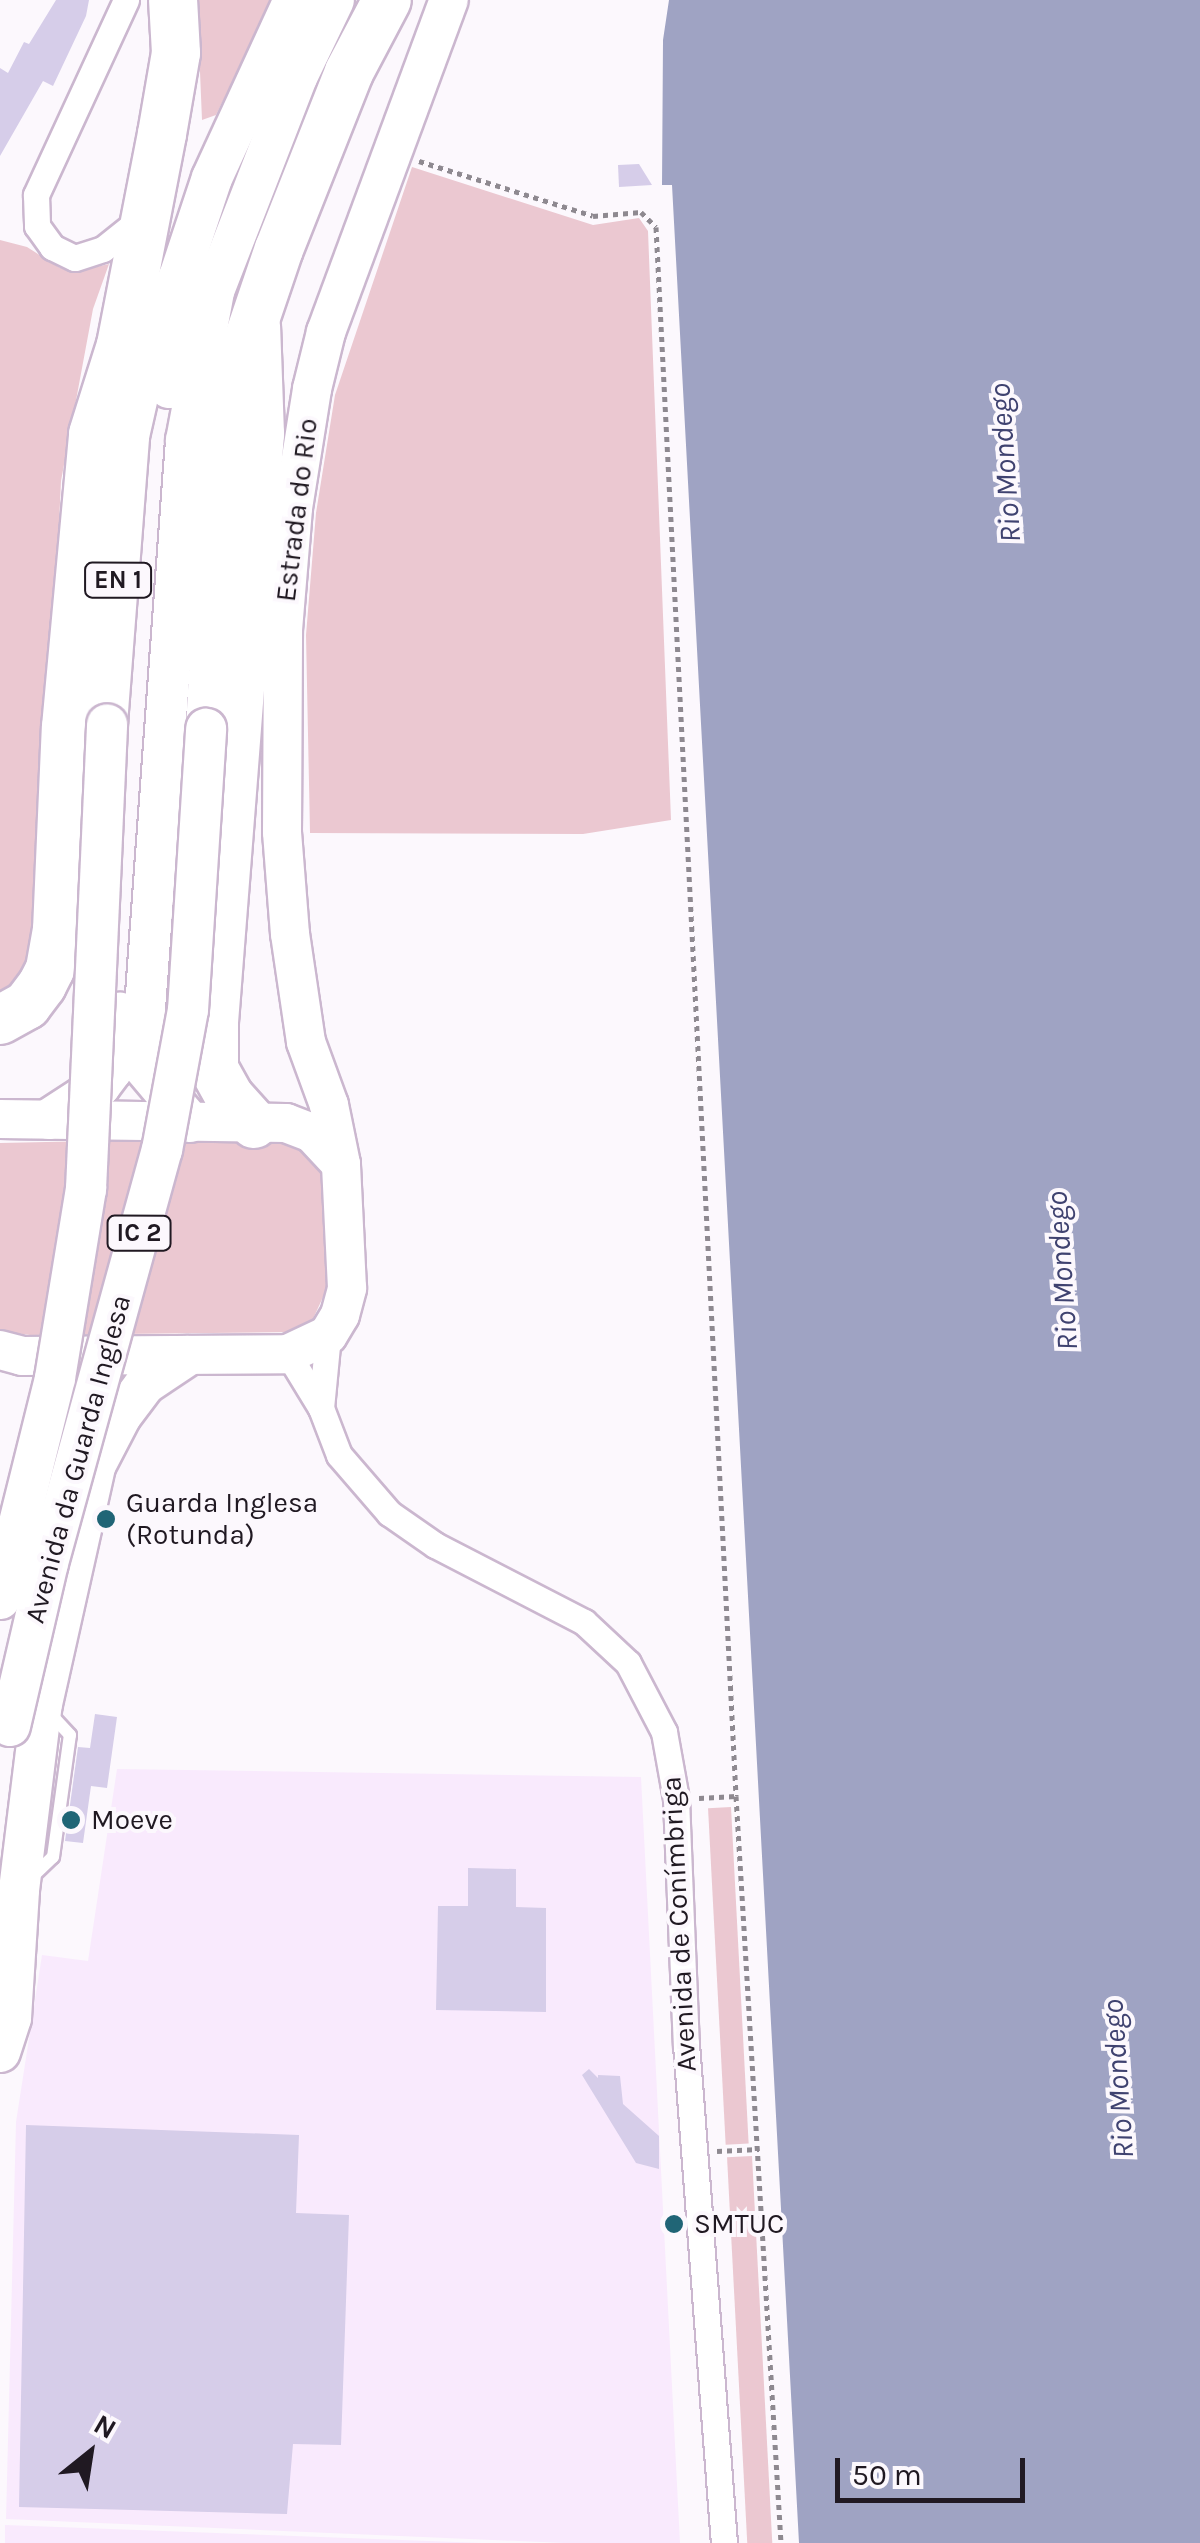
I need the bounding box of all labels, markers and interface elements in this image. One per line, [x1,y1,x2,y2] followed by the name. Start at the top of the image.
[981,382,1029,544] water label: Rio Mondego
[269,416,325,604] street label: Estrada do Rio
[83,560,153,600] road number: EN 1
[1038,1190,1086,1352] water label: Rio Mondego
[106,1213,172,1253] road number: IC 2
[18,1291,138,1627] street label: Avenida da Guarda Inglesa
[126,1486,318,1552] place label: Guarda Inglesa (Rotunda)
[95,1508,117,1530] marker: Guarda Inglesa (Rotunda)
[654,1776,704,2072] street label: Avenida de Conímbriga
[91,1803,173,1837] place label: Moeve
[60,1809,82,1831] marker: Moeve
[1094,1998,1142,2160] water label: Rio Mondego
[694,2207,784,2241] place label: SMTUC
[663,2213,685,2235] marker: SMTUC
[40,2403,140,2503] north arrow
[88,2407,122,2446] text: N
[840,2438,1030,2500] scale bar
[852,2457,922,2493] text: 50 m

